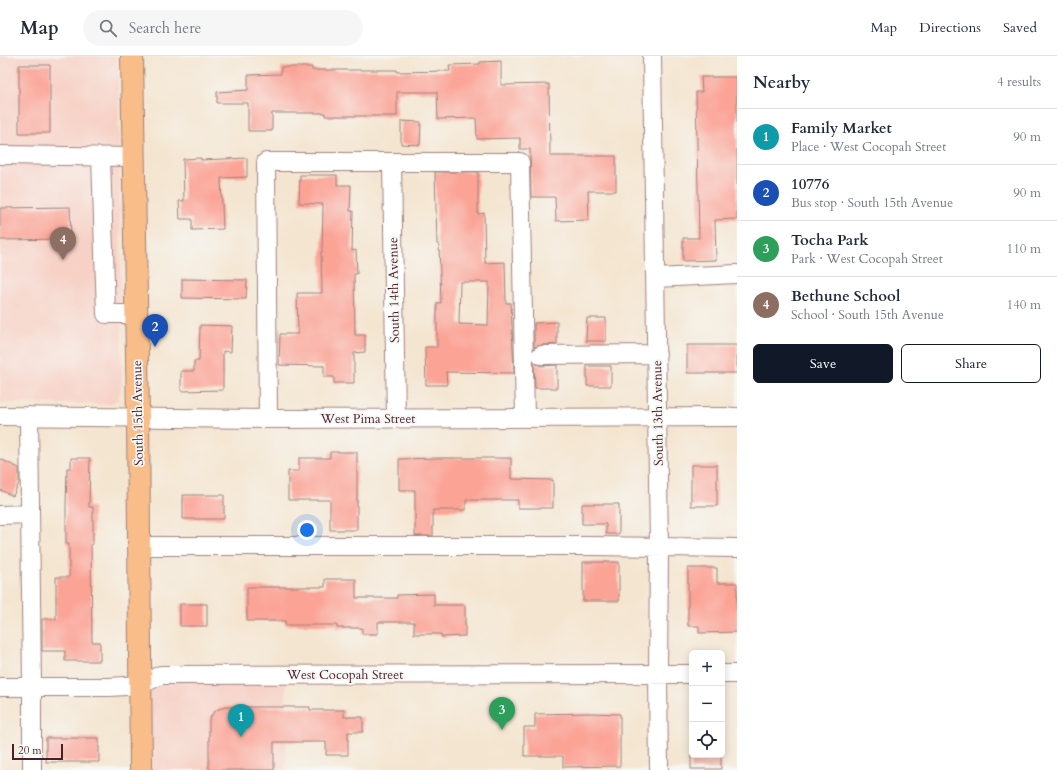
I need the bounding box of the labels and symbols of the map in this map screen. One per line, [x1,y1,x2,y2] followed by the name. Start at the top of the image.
[50,227,76,260] pin: 4
[384,237,404,343] street label: South 14th Avenue
[142,314,168,347] pin: 2
[128,360,148,466] street label: South 15th Avenue
[648,360,668,466] street label: South 13th Avenue
[320,410,415,428] street label: West Pima Street
[297,520,317,540] your location
[286,666,403,684] street label: West Cocopah Street
[489,697,515,730] pin: 3
[228,704,254,737] pin: 1
[12,742,63,761] scale bar

